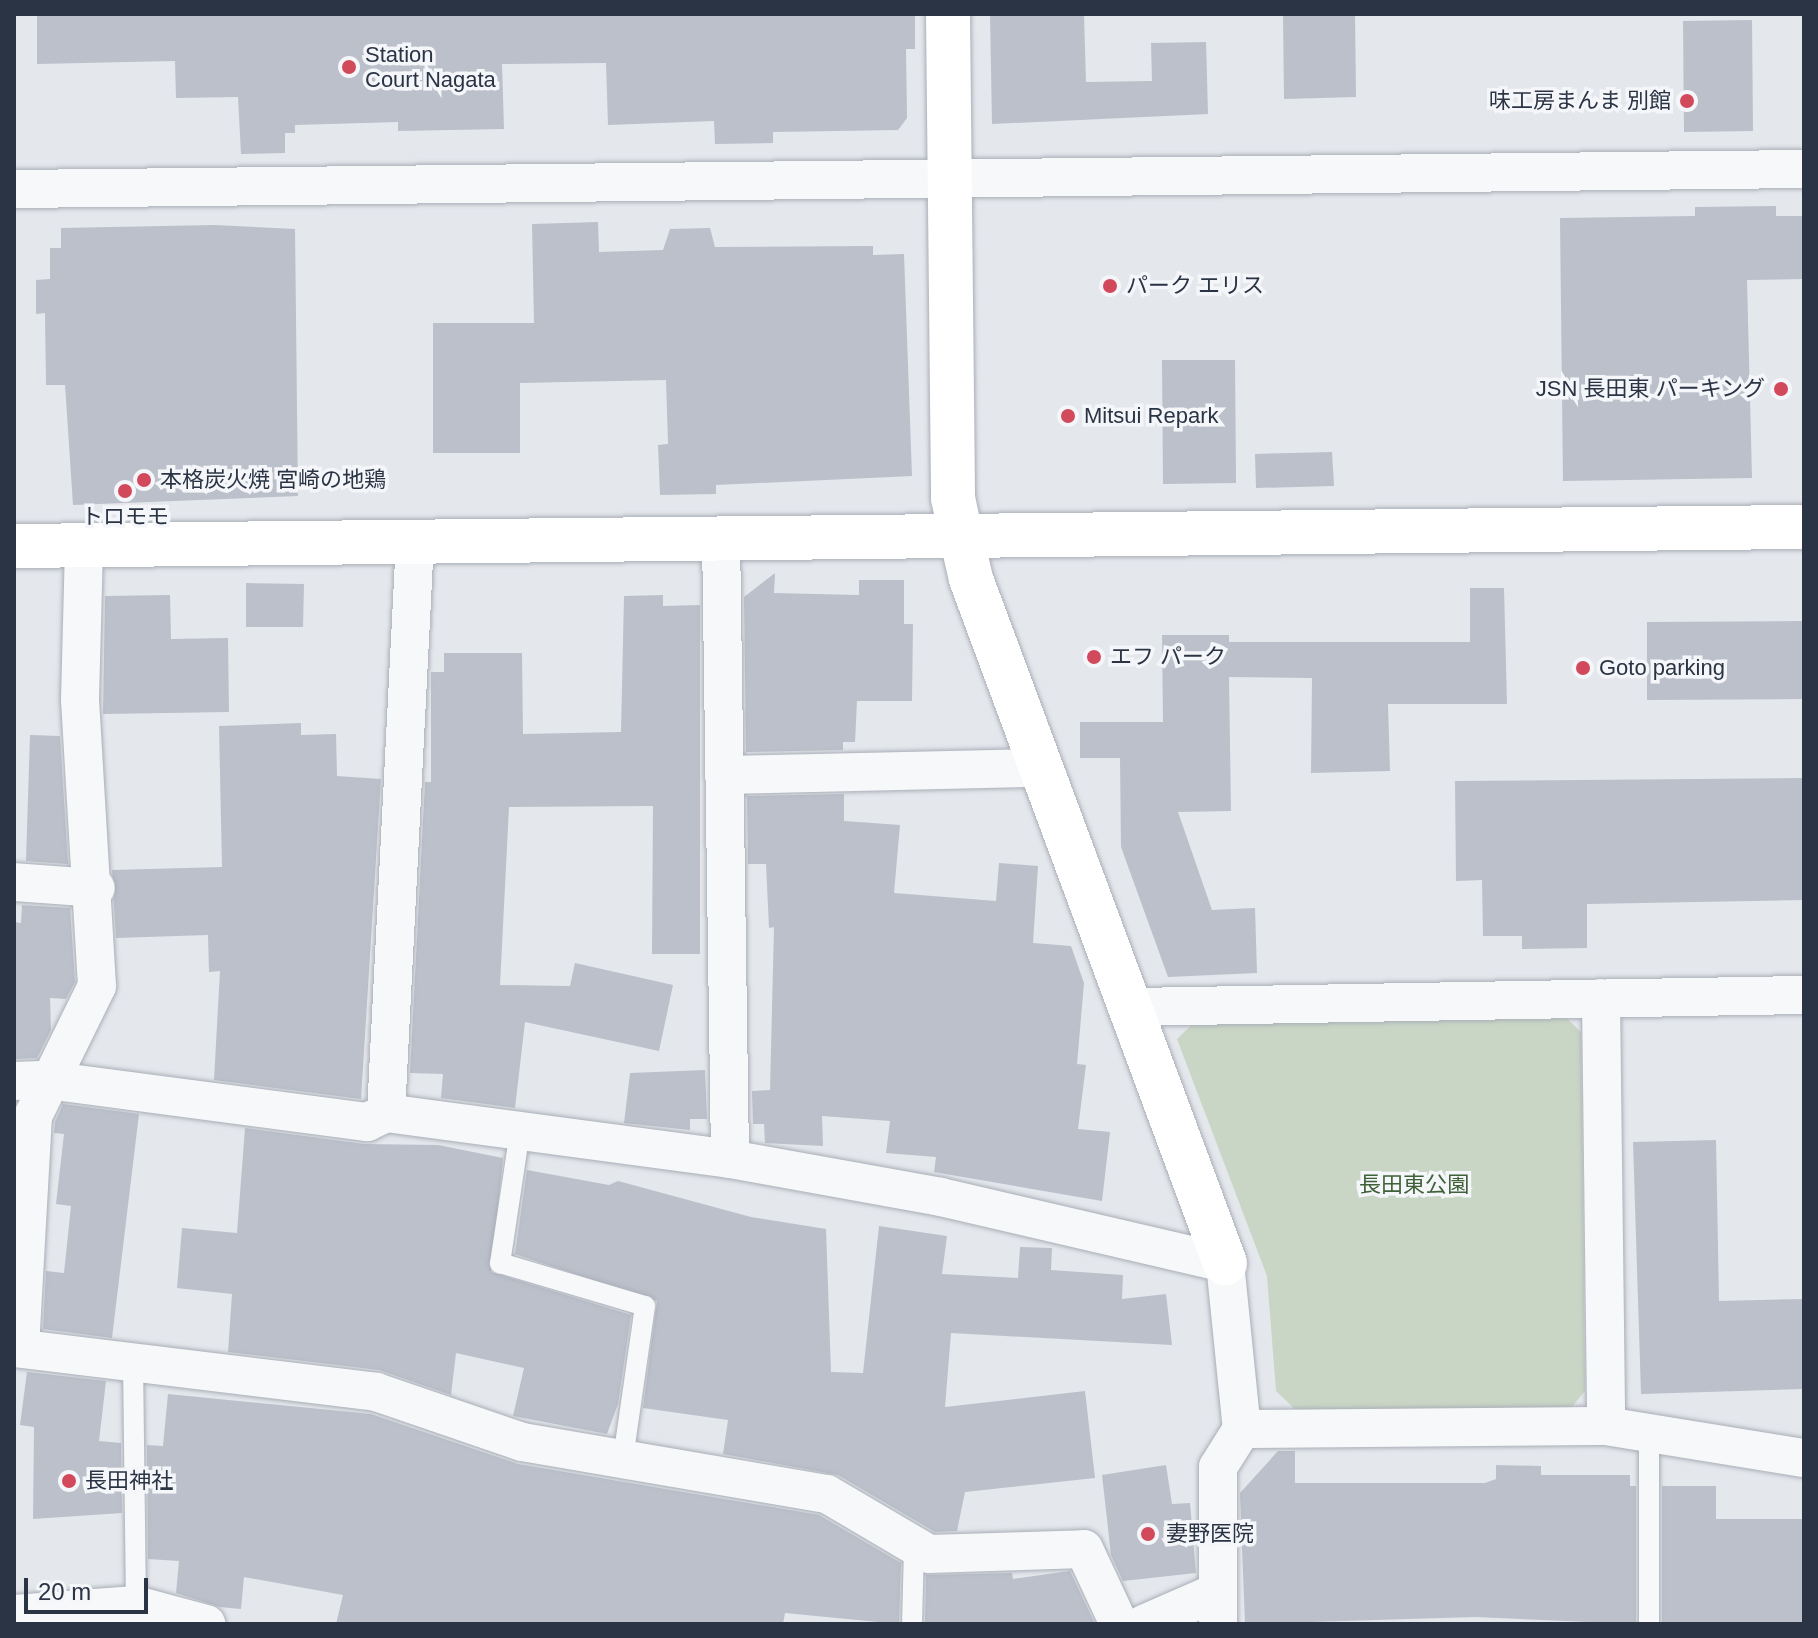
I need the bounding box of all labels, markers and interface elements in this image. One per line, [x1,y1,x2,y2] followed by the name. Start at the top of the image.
[365,41,496,92] place label: Station Court Nagata
[340,58,358,76] marker: Station Court Nagata
[1489,88,1671,114] place label: 味工房まんま 別館
[1678,92,1696,110] marker: 味工房まんま 別館
[1126,273,1264,299] place label: パーク エリス
[1101,277,1119,295] marker: パーク エリス
[1535,376,1765,402] place label: JSN 長田東 パーキング
[1772,380,1790,398] marker: JSN 長田東 パーキング
[1084,403,1218,429] place label: Mitsui Repark
[1059,407,1077,425] marker: Mitsui Repark
[160,467,386,493] place label: 本格炭火焼 宮崎の地鶏
[135,471,153,489] marker: 本格炭火焼 宮崎の地鶏
[116,482,134,500] marker: トロモモ
[81,504,169,530] place label: トロモモ
[1110,644,1226,670] place label: エフ パーク
[1085,648,1103,666] marker: エフ パーク
[1599,655,1725,681] place label: Goto parking
[1574,659,1592,677] marker: Goto parking
[1359,1172,1469,1198] park label: 長田東公園
[85,1468,173,1494] place label: 長田神社
[60,1472,78,1490] marker: 長田神社
[1166,1521,1254,1547] place label: 妻野医院
[1137,1523,1159,1545] marker: 妻野医院
[28,1562,152,1612] scale bar
[38,1578,91,1605] text: 20 m

